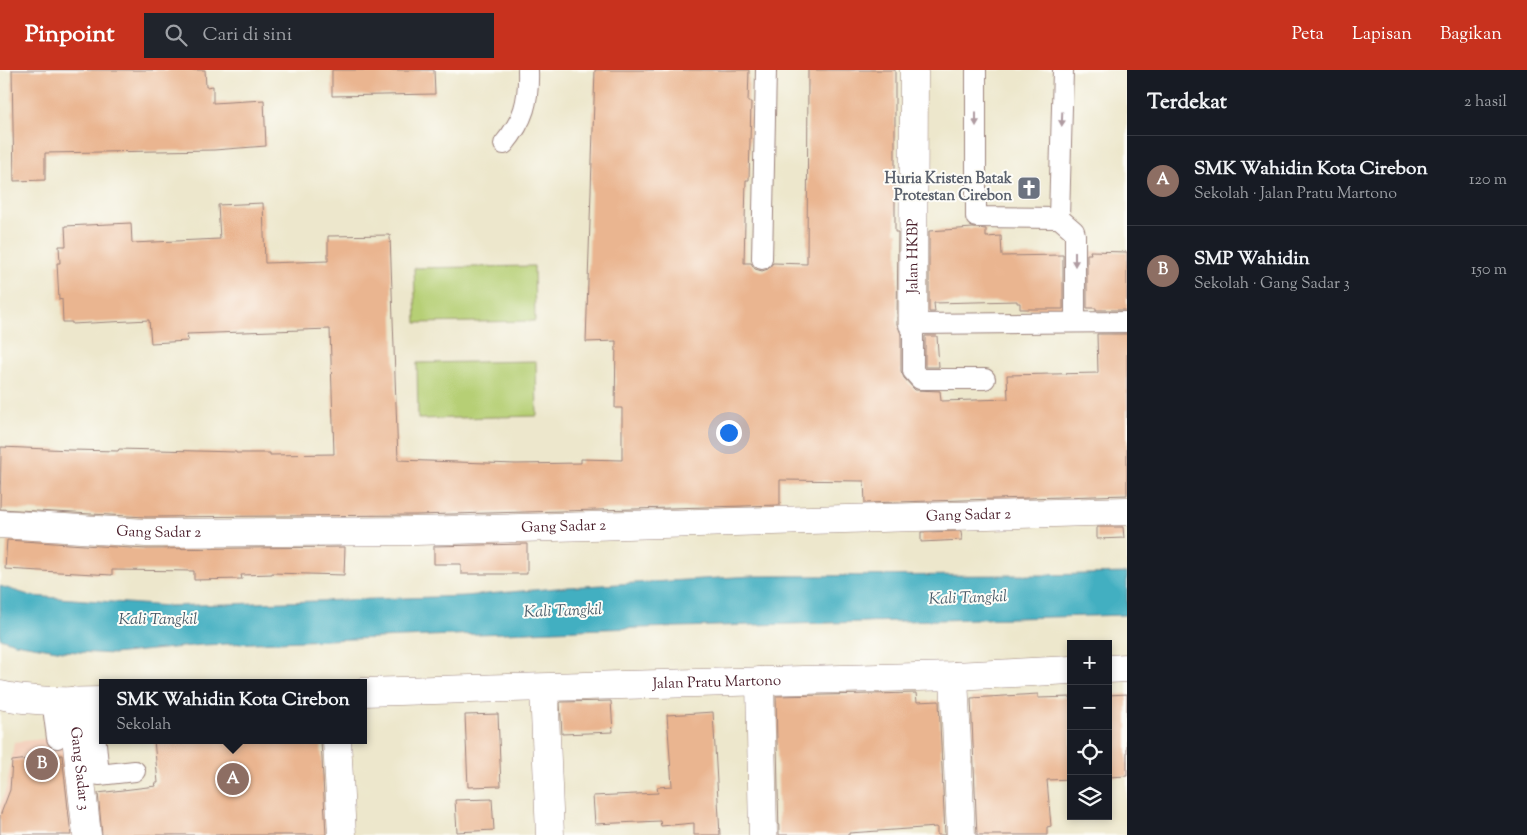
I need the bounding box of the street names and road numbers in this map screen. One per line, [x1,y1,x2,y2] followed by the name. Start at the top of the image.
[903,218,924,295] street label: Jalan HKBP
[926,504,1011,527] street label: Gang Sadar 2
[521,515,607,539] street label: Gang Sadar 2
[116,521,201,544] street label: Gang Sadar 2
[651,670,781,695] street label: Jalan Pratu Martono
[64,726,95,812] street label: Gang Sadar 3

